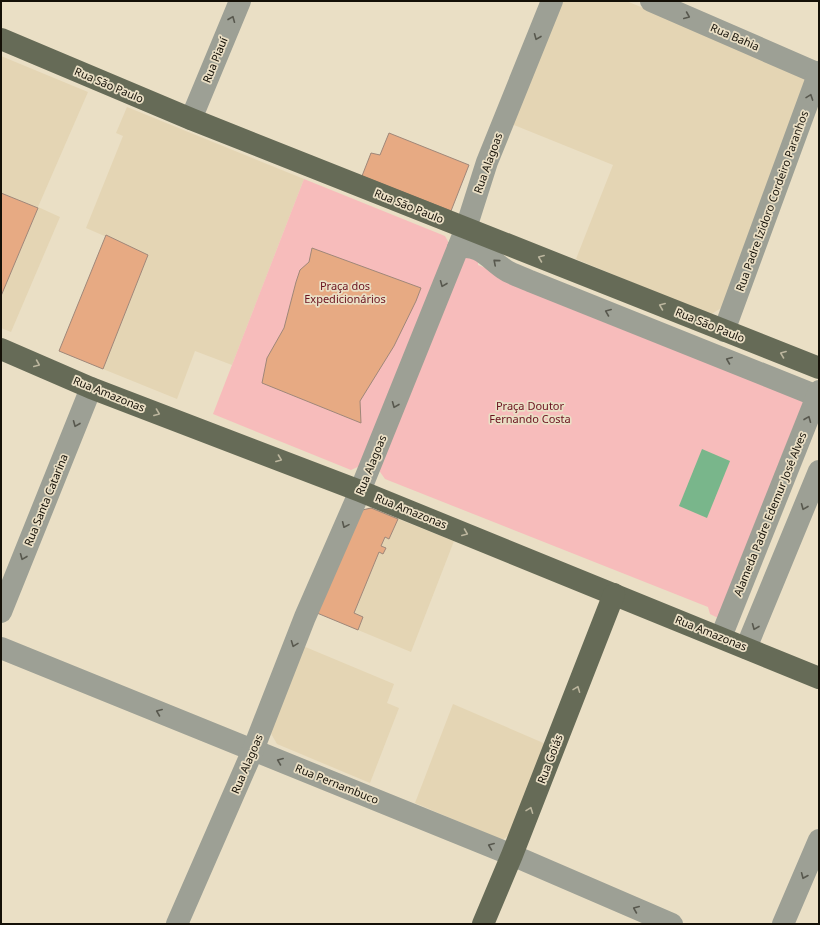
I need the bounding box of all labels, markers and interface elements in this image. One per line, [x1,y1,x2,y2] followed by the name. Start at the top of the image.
[683,12,690,20] one-way arrow
[228,15,236,22] one-way arrow
[708,20,762,54] street label: Rua Bahia
[199,34,231,85] street label: Rua Piauí
[534,34,542,41] one-way arrow
[72,63,146,106] street label: Rua São Paulo
[805,94,813,101] one-way arrow
[732,108,811,293] street label: Rua Padre Izidoro Cordeiro Paranhos
[470,130,505,195] street label: Rua Alagoas
[372,185,446,226] street label: Rua São Paulo
[537,254,544,262] one-way arrow
[493,260,500,267] one-way arrow
[304,278,386,306] park label: Praça dos Expedicionários
[440,281,448,288] one-way arrow
[658,303,666,311] one-way arrow
[673,304,747,345] street label: Rua São Paulo
[605,309,612,317] one-way arrow
[779,350,786,358] one-way arrow
[726,357,733,365] one-way arrow
[33,360,40,368] one-way arrow
[71,372,147,415] street label: Rua Amazonas
[489,398,571,426] park label: Praça Doutor Fernando Costa
[391,401,399,408] one-way arrow
[154,408,161,416] one-way arrow
[803,416,811,423] one-way arrow
[73,420,81,427] one-way arrow
[730,430,809,598] street label: Alameda Padre Edemur José Alves
[352,433,389,497] street label: Rua Alagoas
[20,451,71,548] street label: Rua Santa Catarina
[275,455,282,463] one-way arrow
[373,489,449,532] street label: Rua Amazonas
[801,503,809,510] one-way arrow
[342,521,350,528] one-way arrow
[461,529,468,537] one-way arrow
[19,554,27,561] one-way arrow
[673,611,749,654] street label: Rua Amazonas
[751,623,759,630] one-way arrow
[291,641,299,648] one-way arrow
[572,686,580,693] one-way arrow
[156,708,163,716] one-way arrow
[227,732,266,796] street label: Rua Alagoas
[533,732,566,786] street label: Rua Goiás
[276,757,283,765] one-way arrow
[293,760,381,807] street label: Rua Pernambuco
[525,807,533,814] one-way arrow
[488,843,495,851] one-way arrow
[800,872,808,879] one-way arrow
[633,905,640,913] one-way arrow

